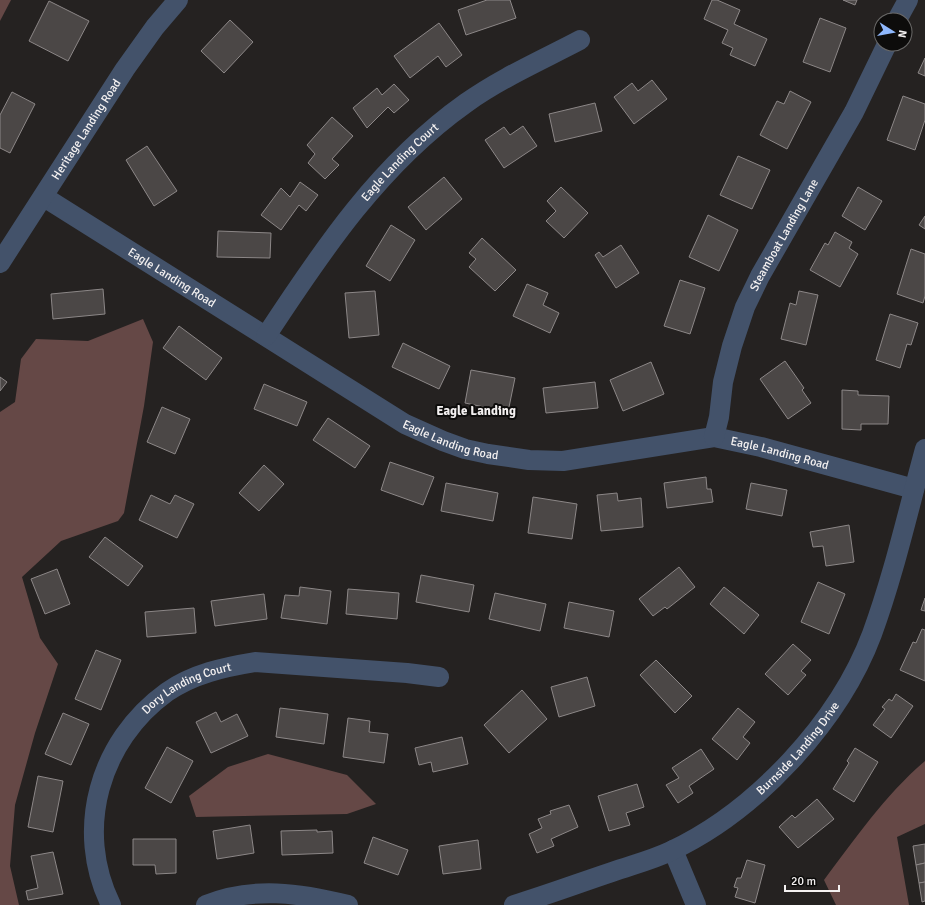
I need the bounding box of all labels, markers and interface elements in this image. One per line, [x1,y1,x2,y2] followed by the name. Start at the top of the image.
[873,12,913,52] north arrow
[895,29,909,39] text: N
[49,76,124,183] street label: Heritage Landing Road
[358,120,442,205] street label: Eagle Landing Court
[747,176,822,294] street label: Steamboat Landing Lane
[125,245,218,311] street label: Eagle Landing Road
[436,403,516,419] district label: Eagle Landing
[400,417,499,463] street label: Eagle Landing Road
[729,434,830,473] street label: Eagle Landing Road
[139,660,233,718] street label: Dory Landing Court
[754,699,843,798] street label: Burnside Landing Drive
[785,867,839,893] scale bar
[791,874,816,889] text: 20 m

